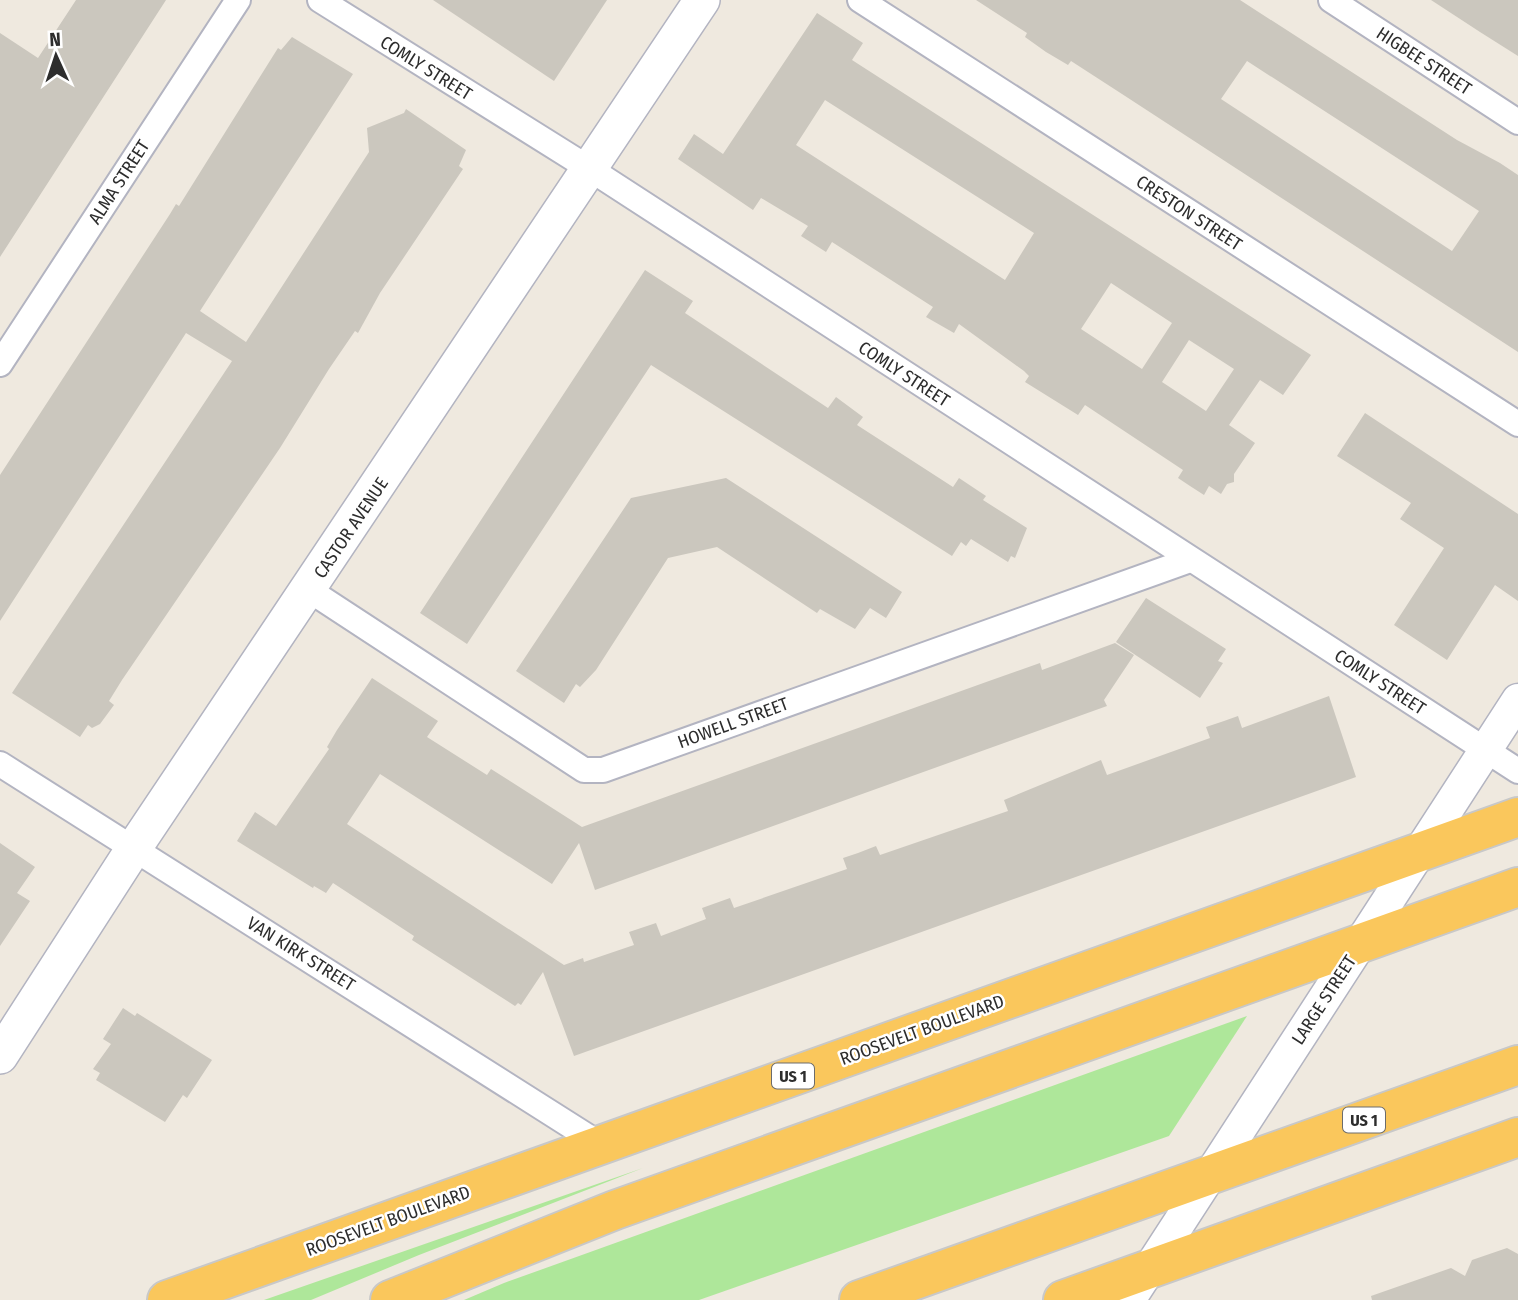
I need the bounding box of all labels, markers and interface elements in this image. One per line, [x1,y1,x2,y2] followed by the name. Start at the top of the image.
[21,21,91,91] north arrow
[1372,22,1476,100] street label: HIGBEE STREET
[49,28,61,51] text: N
[376,31,477,105] street label: COMLY STREET
[84,135,155,228] street label: ALMA STREET
[1132,171,1247,256] street label: CRESTON STREET
[854,336,954,412] street label: COMLY STREET
[309,473,393,583] street label: CASTOR AVENUE
[1330,644,1430,720] street label: COMLY STREET
[675,693,792,753] street label: HOWELL STREET
[243,912,360,996] street label: VAN KIRK STREET
[1287,951,1361,1049] street label: LARGE STREET
[837,990,1007,1070] street label: ROOSEVELT BOULEVARD
[772,1064,814,1088] road number: US 1
[1343,1108,1385,1132] road number: US 1
[303,1181,473,1261] street label: ROOSEVELT BOULEVARD

